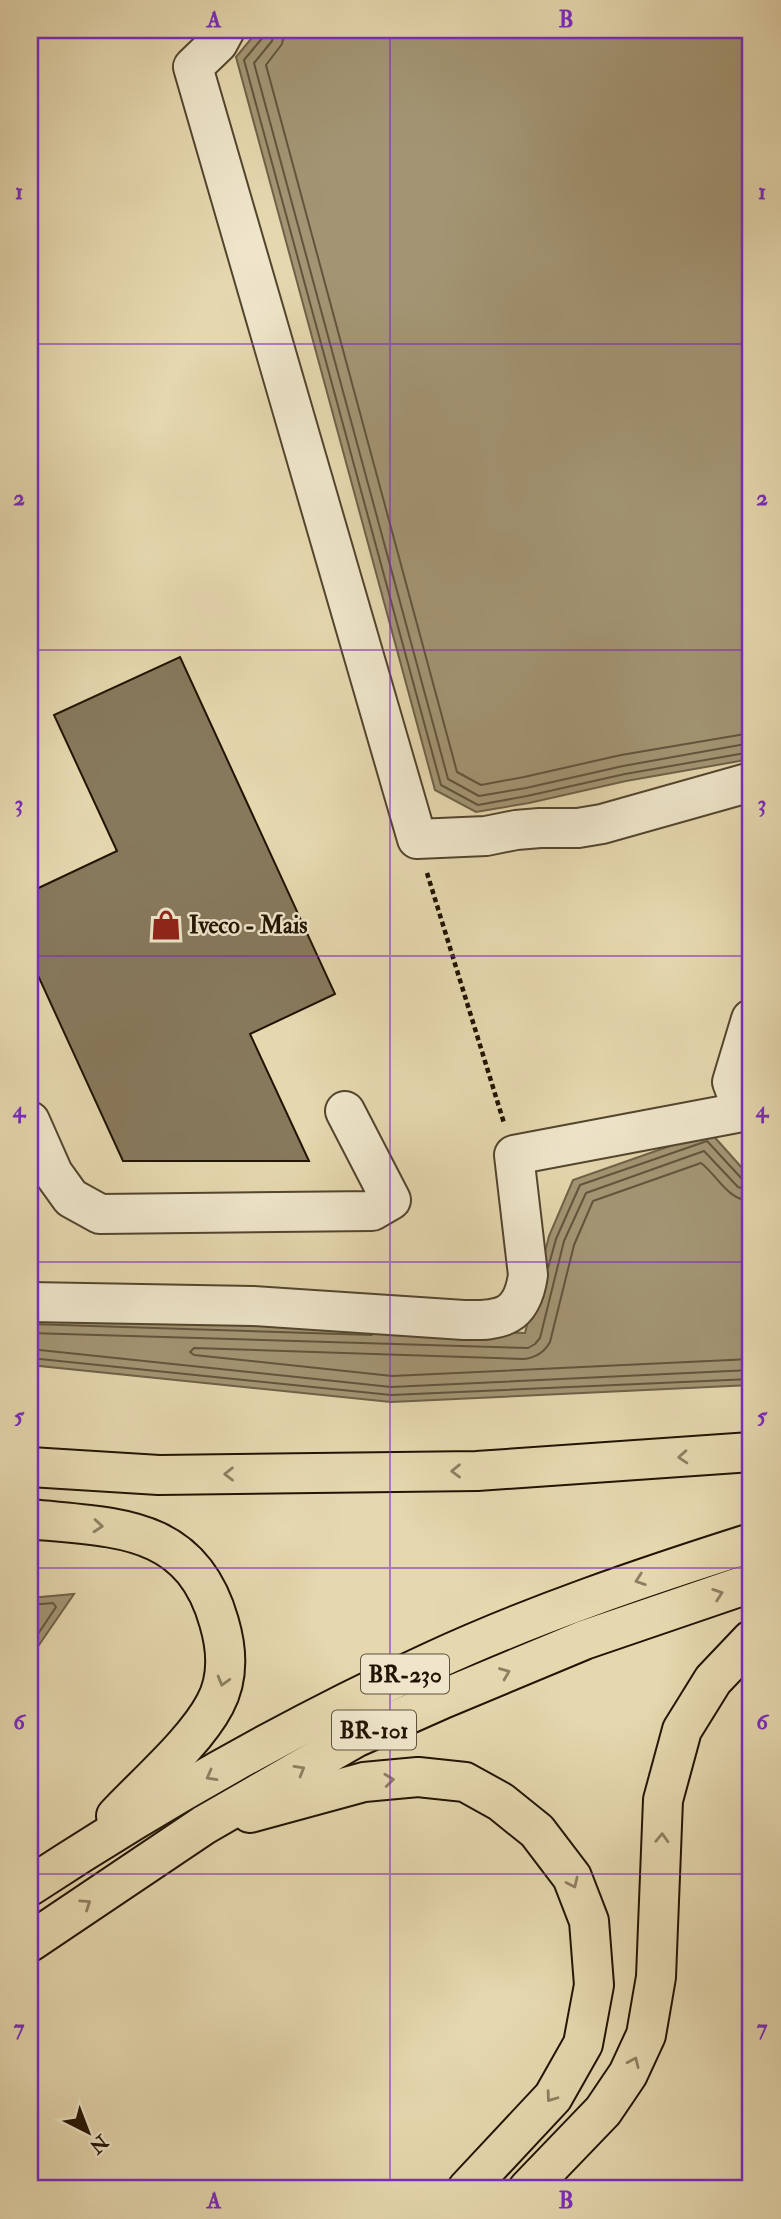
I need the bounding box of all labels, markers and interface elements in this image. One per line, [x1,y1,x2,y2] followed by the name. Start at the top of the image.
[206,5,222,34] text: A
[558,5,574,34] text: B
[15,177,23,206] text: 1
[758,177,766,206] text: 1
[13,483,25,512] text: 2
[756,483,768,512] text: 2
[15,789,23,818] text: 3
[758,789,766,818] text: 3
[149,908,183,942] shop icon: Iveco - Mais
[189,910,308,941] place label: Iveco - Mais
[12,1095,27,1124] text: 4
[755,1095,770,1124] text: 4
[14,1401,25,1430] text: 5
[757,1401,768,1430] text: 5
[677,1449,688,1464] one-way arrow
[450,1464,461,1479] one-way arrow
[223,1466,233,1482] one-way arrow
[92,1518,103,1533] one-way arrow
[635,1572,647,1586] one-way arrow
[712,1588,724,1602] one-way arrow
[361,1654,449,1694] road number: BR-230
[498,1667,511,1681] one-way arrow
[217,1674,232,1686] one-way arrow
[13,1707,27,1736] text: 6
[756,1707,770,1736] text: 6
[332,1710,416,1750] road number: BR-101
[292,1765,305,1778] one-way arrow
[206,1768,218,1781] one-way arrow
[383,1773,394,1788] one-way arrow
[654,1832,669,1843] one-way arrow
[565,1875,578,1888] one-way arrow
[79,1899,92,1912] one-way arrow
[14,2013,25,2042] text: 7
[757,2013,768,2042] text: 7
[626,2057,640,2069] one-way arrow
[547,2089,559,2102] one-way arrow
[52,2096,122,2166] north arrow
[84,2129,114,2159] text: N
[206,2186,222,2215] text: A
[558,2186,574,2215] text: B

